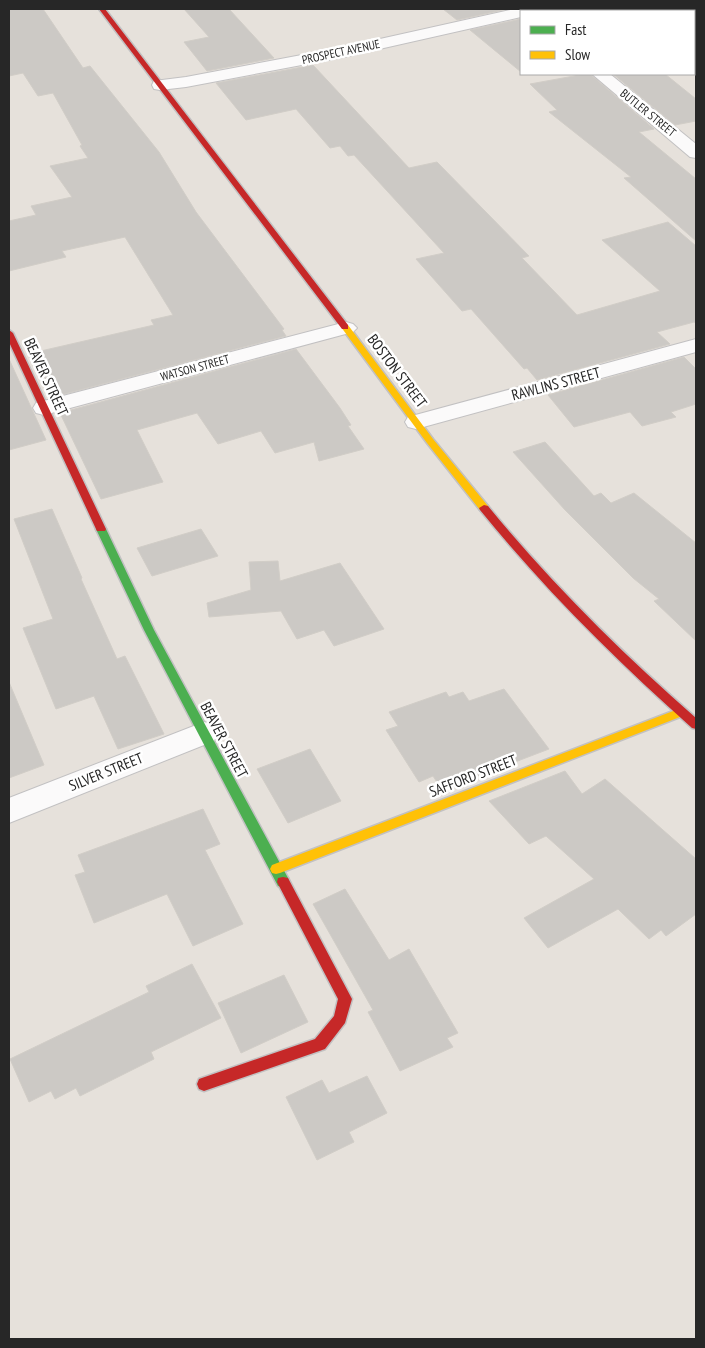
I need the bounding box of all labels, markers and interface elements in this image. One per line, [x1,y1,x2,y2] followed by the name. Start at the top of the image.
[520,10,695,75] legend
[565,20,586,39] text: Fast
[301,36,381,67] street label: PROSPECT AVENUE
[565,45,590,64] text: Slow
[617,86,680,140] street label: BUTLER STREET
[364,330,431,411] street label: BOSTON STREET
[20,335,73,419] street label: BEAVER STREET
[159,351,232,384] street label: WATSON STREET
[509,362,603,404] street label: RAWLINS STREET
[196,698,253,781] street label: BEAVER STREET
[66,748,146,795] street label: SILVER STREET
[426,750,520,801] street label: SAFFORD STREET

